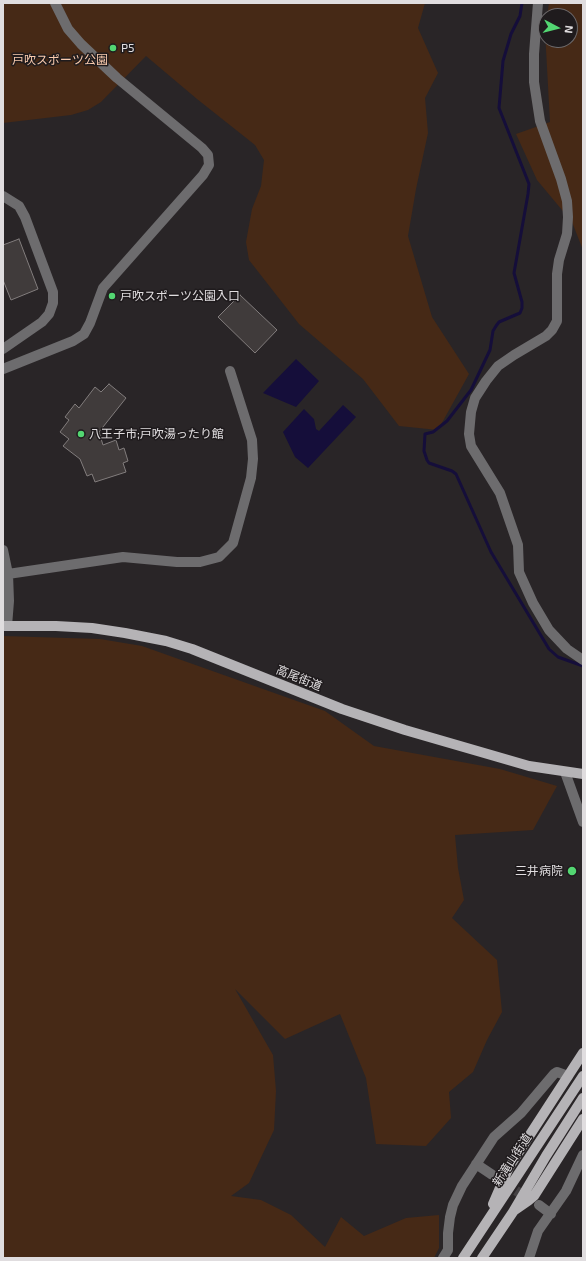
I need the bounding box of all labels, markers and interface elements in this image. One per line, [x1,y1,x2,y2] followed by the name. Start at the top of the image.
[538,8,578,48] north arrow
[562,25,576,34] text: N
[121,41,135,55] place label: P5
[108,43,118,53] marker: P5
[12,53,108,67] park label: 戸吹スポーツ公園
[120,289,240,303] place label: 戸吹スポーツ公園入口
[107,291,117,301] marker: 戸吹スポーツ公園入口
[89,427,224,441] place label: 八王子市;戸吹湯ったり館
[76,429,86,439] marker: 八王子市;戸吹湯ったり館
[274,662,324,694] street label: 高尾街道
[515,864,563,878] place label: 三井病院
[566,865,578,877] marker: 三井病院
[490,1131,534,1189] street label: 新滝山街道

